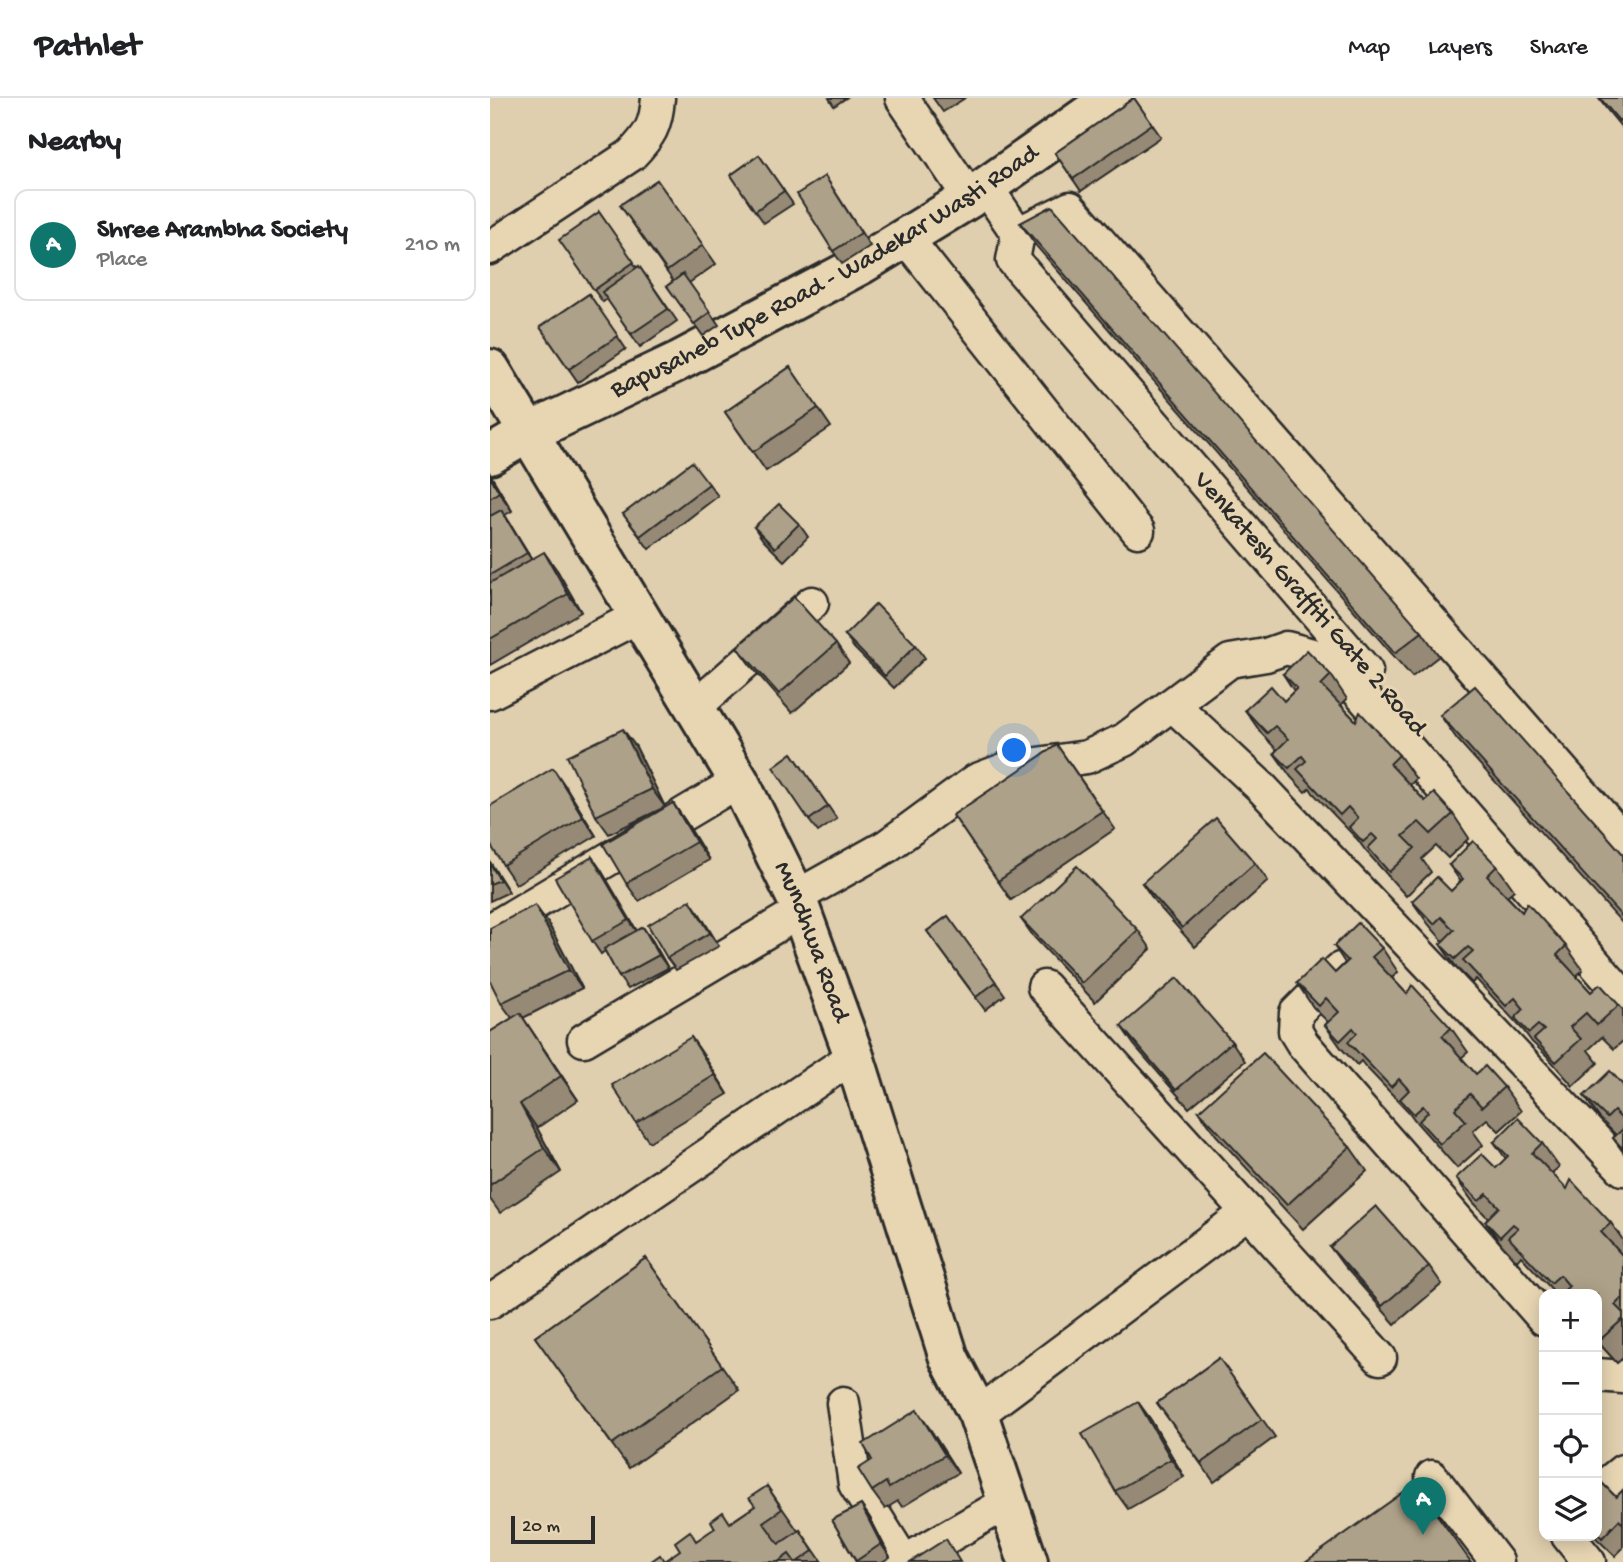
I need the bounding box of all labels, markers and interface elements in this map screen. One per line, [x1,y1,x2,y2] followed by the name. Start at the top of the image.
[35,29,141,67] text: Pathlet
[1348,34,1390,63] text: Map
[1428,34,1492,63] text: Layers
[1530,34,1588,63] text: Share
[28,126,121,161] text: Nearby
[605,138,1047,407] street label: Bapusaheb Tupe Road - Wadekar Wasti Road
[97,216,348,247] text: Shree Arambha Society
[46,232,60,259] text: A
[405,232,460,259] text: 210 m
[97,247,147,274] text: Place
[1185,466,1434,745] street label: Venkatesh Graffiti Gate 2 Road
[997,733,1031,767] your location
[766,857,856,1028] street label: Mundhwa Road
[1539,1289,1602,1541] map controls
[1539,1289,1602,1352] button: +
[1539,1352,1602,1415] button: −
[1539,1415,1602,1478] button: locate
[1400,1477,1446,1535] pin: A
[1539,1478,1602,1541] button: layers
[511,1513,595,1545] scale bar
[522,1516,560,1539] text: 20 m

